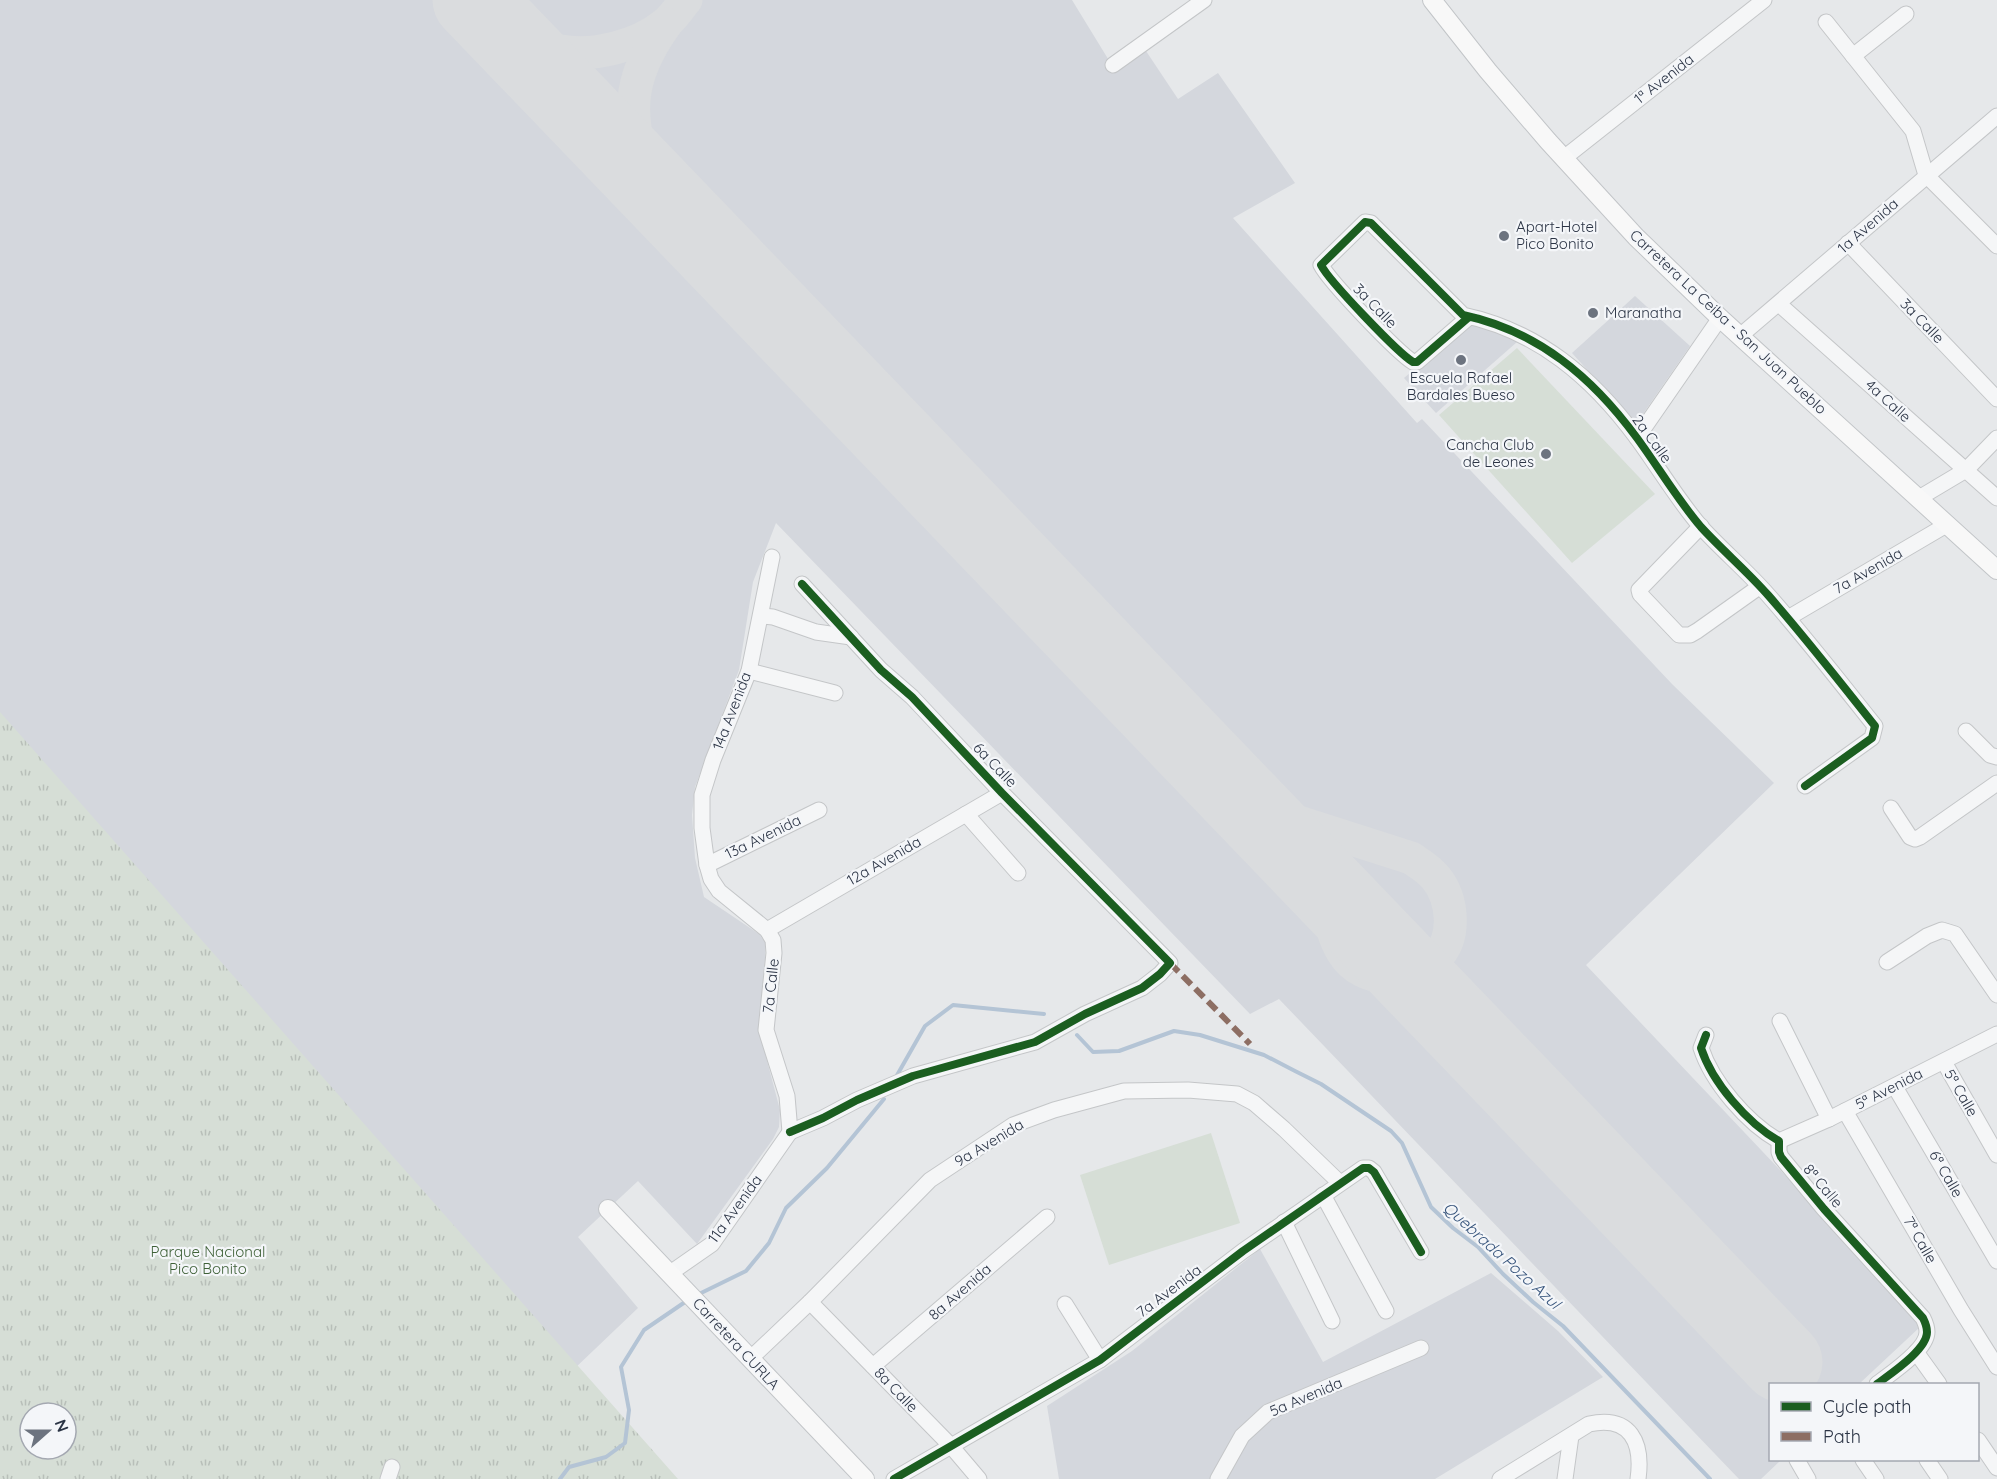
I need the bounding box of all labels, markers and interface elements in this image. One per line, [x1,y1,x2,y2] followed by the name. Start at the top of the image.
[1630,49,1697,108] street label: 1ª Avenida
[1833,194,1902,257] street label: 1a Avenida
[1516,217,1597,253] place label: Apart-Hotel Pico Bonito
[1626,225,1831,418] street label: Carretera La Ceiba - San Juan Pueblo
[1497,229,1511,243] marker: Apart-Hotel Pico Bonito
[1349,279,1401,332] street label: 3a Calle
[1896,294,1948,347] street label: 3a Calle
[1605,303,1682,322] place label: Maranatha
[1586,306,1600,320] marker: Maranatha
[1454,353,1468,367] marker: Escuela Rafael Bardales Bueso
[1407,368,1515,404] place label: Escuela Rafael Bardales Bueso
[1861,375,1915,426] street label: 4a Calle
[1628,411,1676,467] street label: 2a Calle
[1446,435,1534,471] place label: Cancha Club de Leones
[1539,447,1553,461] marker: Cancha Club de Leones
[1830,543,1906,598] street label: 7a Avenida
[708,669,755,753] street label: 14a Avenida
[969,738,1021,791] street label: 6a Calle
[722,810,804,863] street label: 13a Avenida
[843,832,924,889] street label: 12a Avenida
[758,958,783,1014] street label: 7a Calle
[1852,1063,1926,1114] street label: 5ª Avenida
[1940,1066,1983,1120] street label: 5ª Calle
[951,1115,1027,1171] street label: 9a Avenida
[1925,1147,1968,1201] street label: 6ª Calle
[1800,1160,1847,1212] street label: 8ª Calle
[703,1171,766,1247] street label: 11a Avenida
[1439,1197,1566,1314] water label: Quebrada Pozo Azul
[1899,1213,1941,1267] street label: 7ª Calle
[151,1242,265,1278] park label: Parque Nacional Pico Bonito
[924,1259,995,1324] street label: 8a Avenida
[1132,1260,1205,1321] street label: 7a Avenida
[689,1294,784,1394] street label: Carretera CURLA
[870,1363,922,1416] street label: 8a Calle
[1267,1373,1345,1420] street label: 5a Avenida
[1769,1383,1979,1461] legend
[1823,1395,1911,1418] text: Cycle path
[18,1401,78,1461] north arrow
[51,1417,73,1435] text: N
[1823,1425,1861,1448] text: Path

